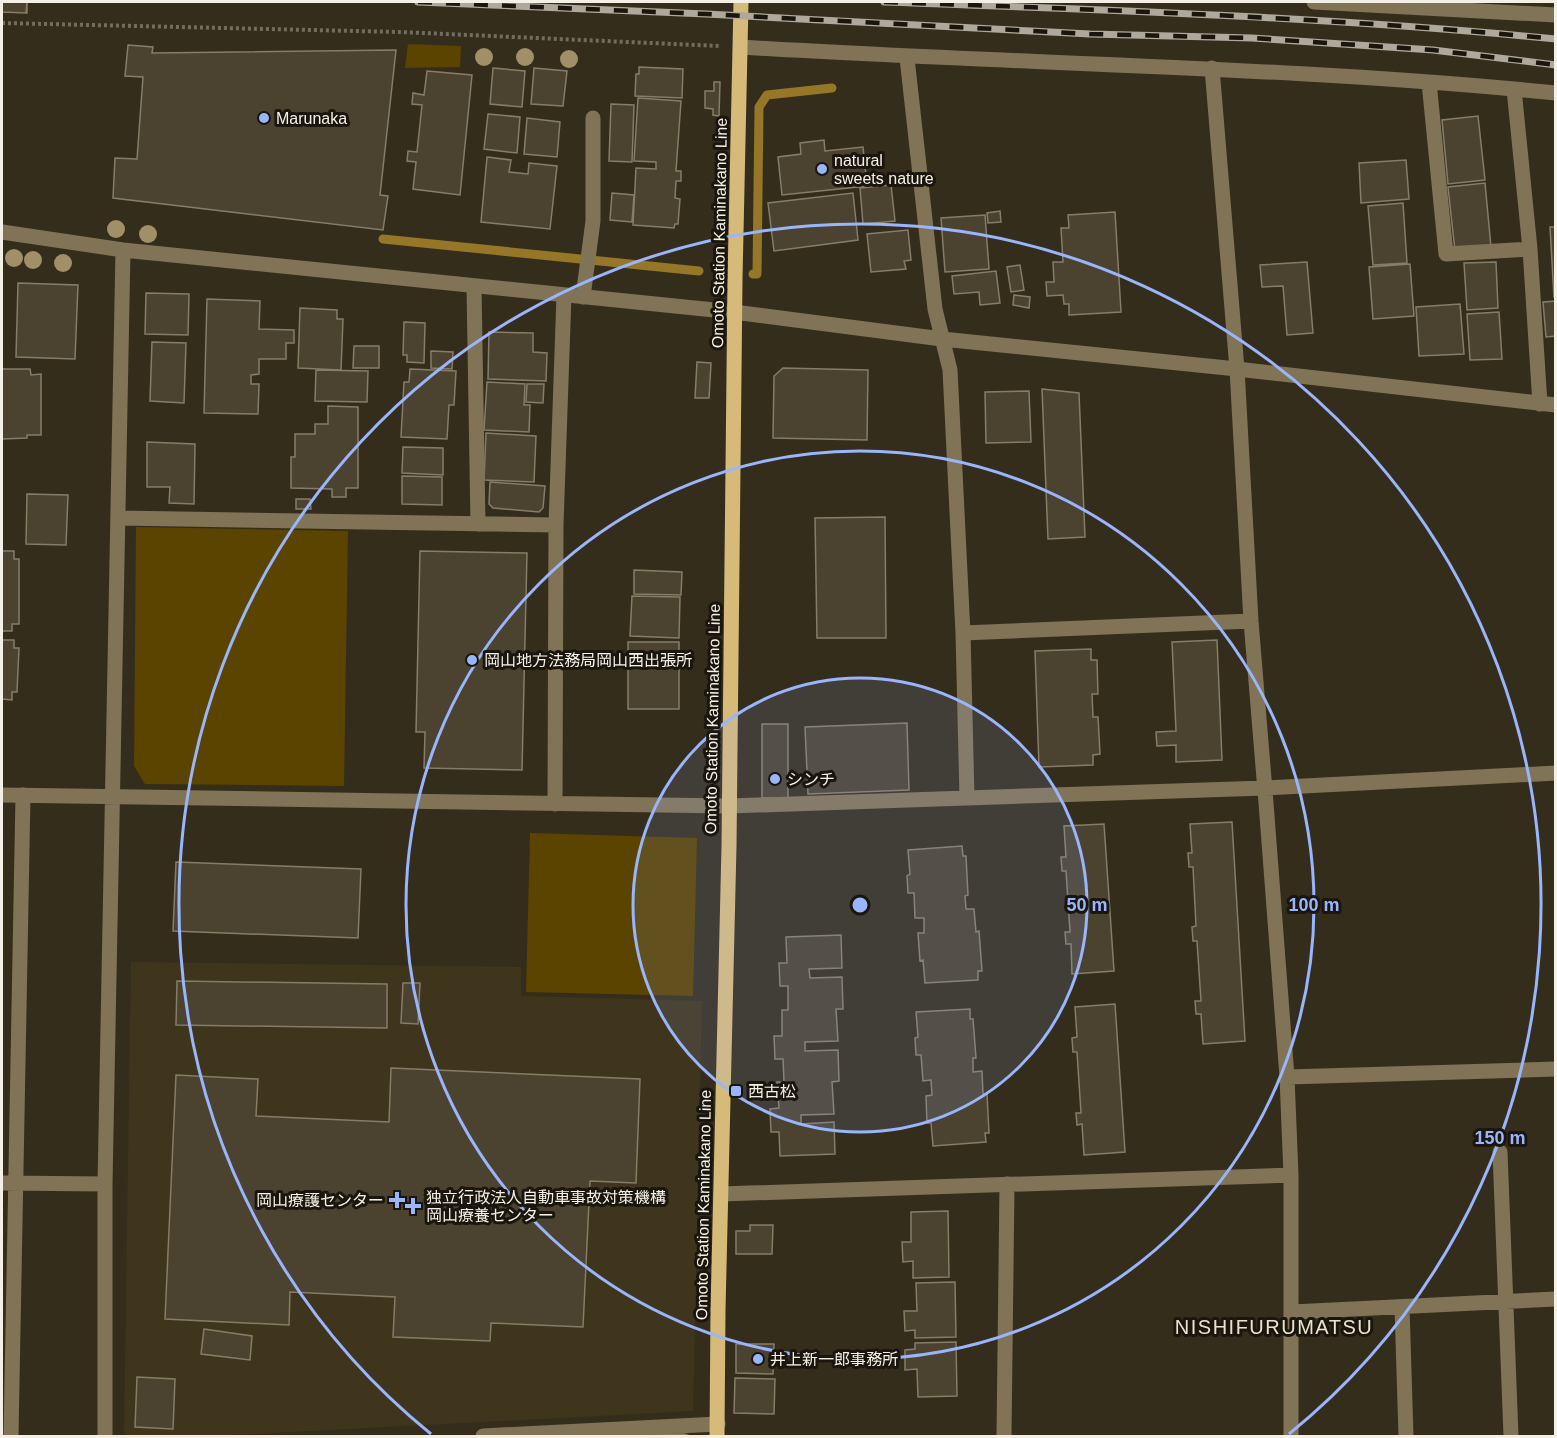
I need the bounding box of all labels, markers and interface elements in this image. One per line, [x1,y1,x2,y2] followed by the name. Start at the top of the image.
[276,110,347,127] place label: Marunaka
[257,111,271,125] marker: Marunaka
[709,118,730,348] street label: Omoto Station Kaminakano Line
[834,152,934,187] place label: natural sweets nature
[815,162,829,176] marker: natural sweets nature
[702,604,723,834] street label: Omoto Station Kaminakano Line
[484,652,692,669] place label: 岡山地方法務局岡山西出張所
[465,653,479,667] marker: 岡山地方法務局岡山西出張所
[787,771,835,788] place label: シンチ
[768,772,782,786] marker: シンチ
[850,895,870,915] centre of rings
[1066,895,1108,915] text: 50 m
[1288,895,1340,915] text: 100 m
[748,1083,796,1100] place label: 西古松
[729,1084,743,1098] marker: 西古松
[693,1090,714,1320] street label: Omoto Station Kaminakano Line
[1474,1128,1526,1148] text: 150 m
[426,1189,666,1224] place label: 独立行政法人自動車事故対策機構 岡山療養センター
[388,1191,406,1209] marker: 岡山療護センター
[256,1192,384,1209] place label: 岡山療護センター
[404,1197,422,1215] marker: 独立行政法人自動車事故対策機構 岡山療養センター
[1175,1316,1373,1338] district label: NISHIFURUMATSU
[770,1351,898,1368] place label: 井上新一郎事務所
[751,1352,765,1366] marker: 井上新一郎事務所

